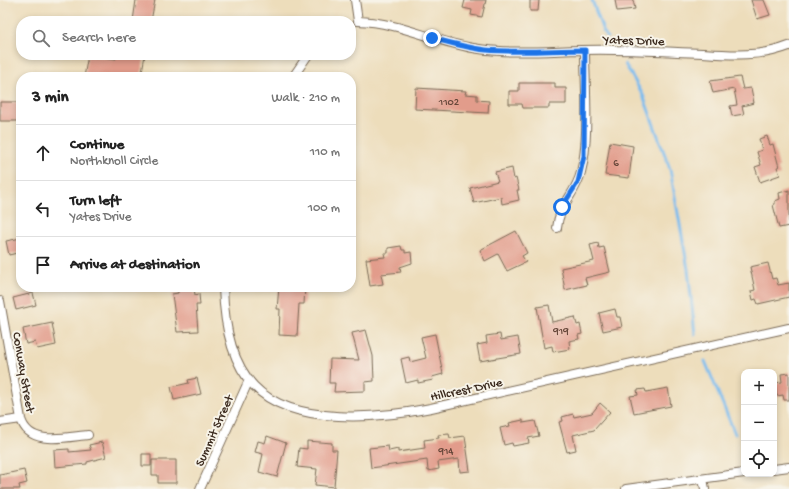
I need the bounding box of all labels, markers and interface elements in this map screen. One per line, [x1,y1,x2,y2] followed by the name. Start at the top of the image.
[16,16,356,60] search box
[30,27,52,49] icon: search
[62,29,136,47] text: Search here
[423,29,441,47] route end
[602,33,665,50] street label: Yates Drive
[32,88,69,108] text: 3 min
[272,91,340,106] text: Walk · 210 m
[438,97,460,109] house number: 1102
[70,136,124,154] text: Continue
[32,142,54,164] icon: ahead
[310,145,340,160] text: 110 m
[70,154,158,169] text: Northknoll Circle
[613,158,619,170] house number: 6
[70,192,121,210] text: Turn left
[32,198,54,220] icon: left
[553,198,571,216] route start
[308,201,340,216] text: 100 m
[70,210,131,225] text: Yates Drive
[32,254,54,276] icon: arrive
[70,256,200,274] text: Arrive at destination
[552,326,569,338] house number: 919
[8,331,37,415] street label: Conway Street
[741,369,777,477] map controls
[741,369,777,405] button: +
[429,375,504,405] street label: Hillcrest Drive
[193,392,238,469] street label: Summit Street
[741,405,777,441] button: −
[741,441,777,477] button: locate
[437,446,454,458] house number: 914

